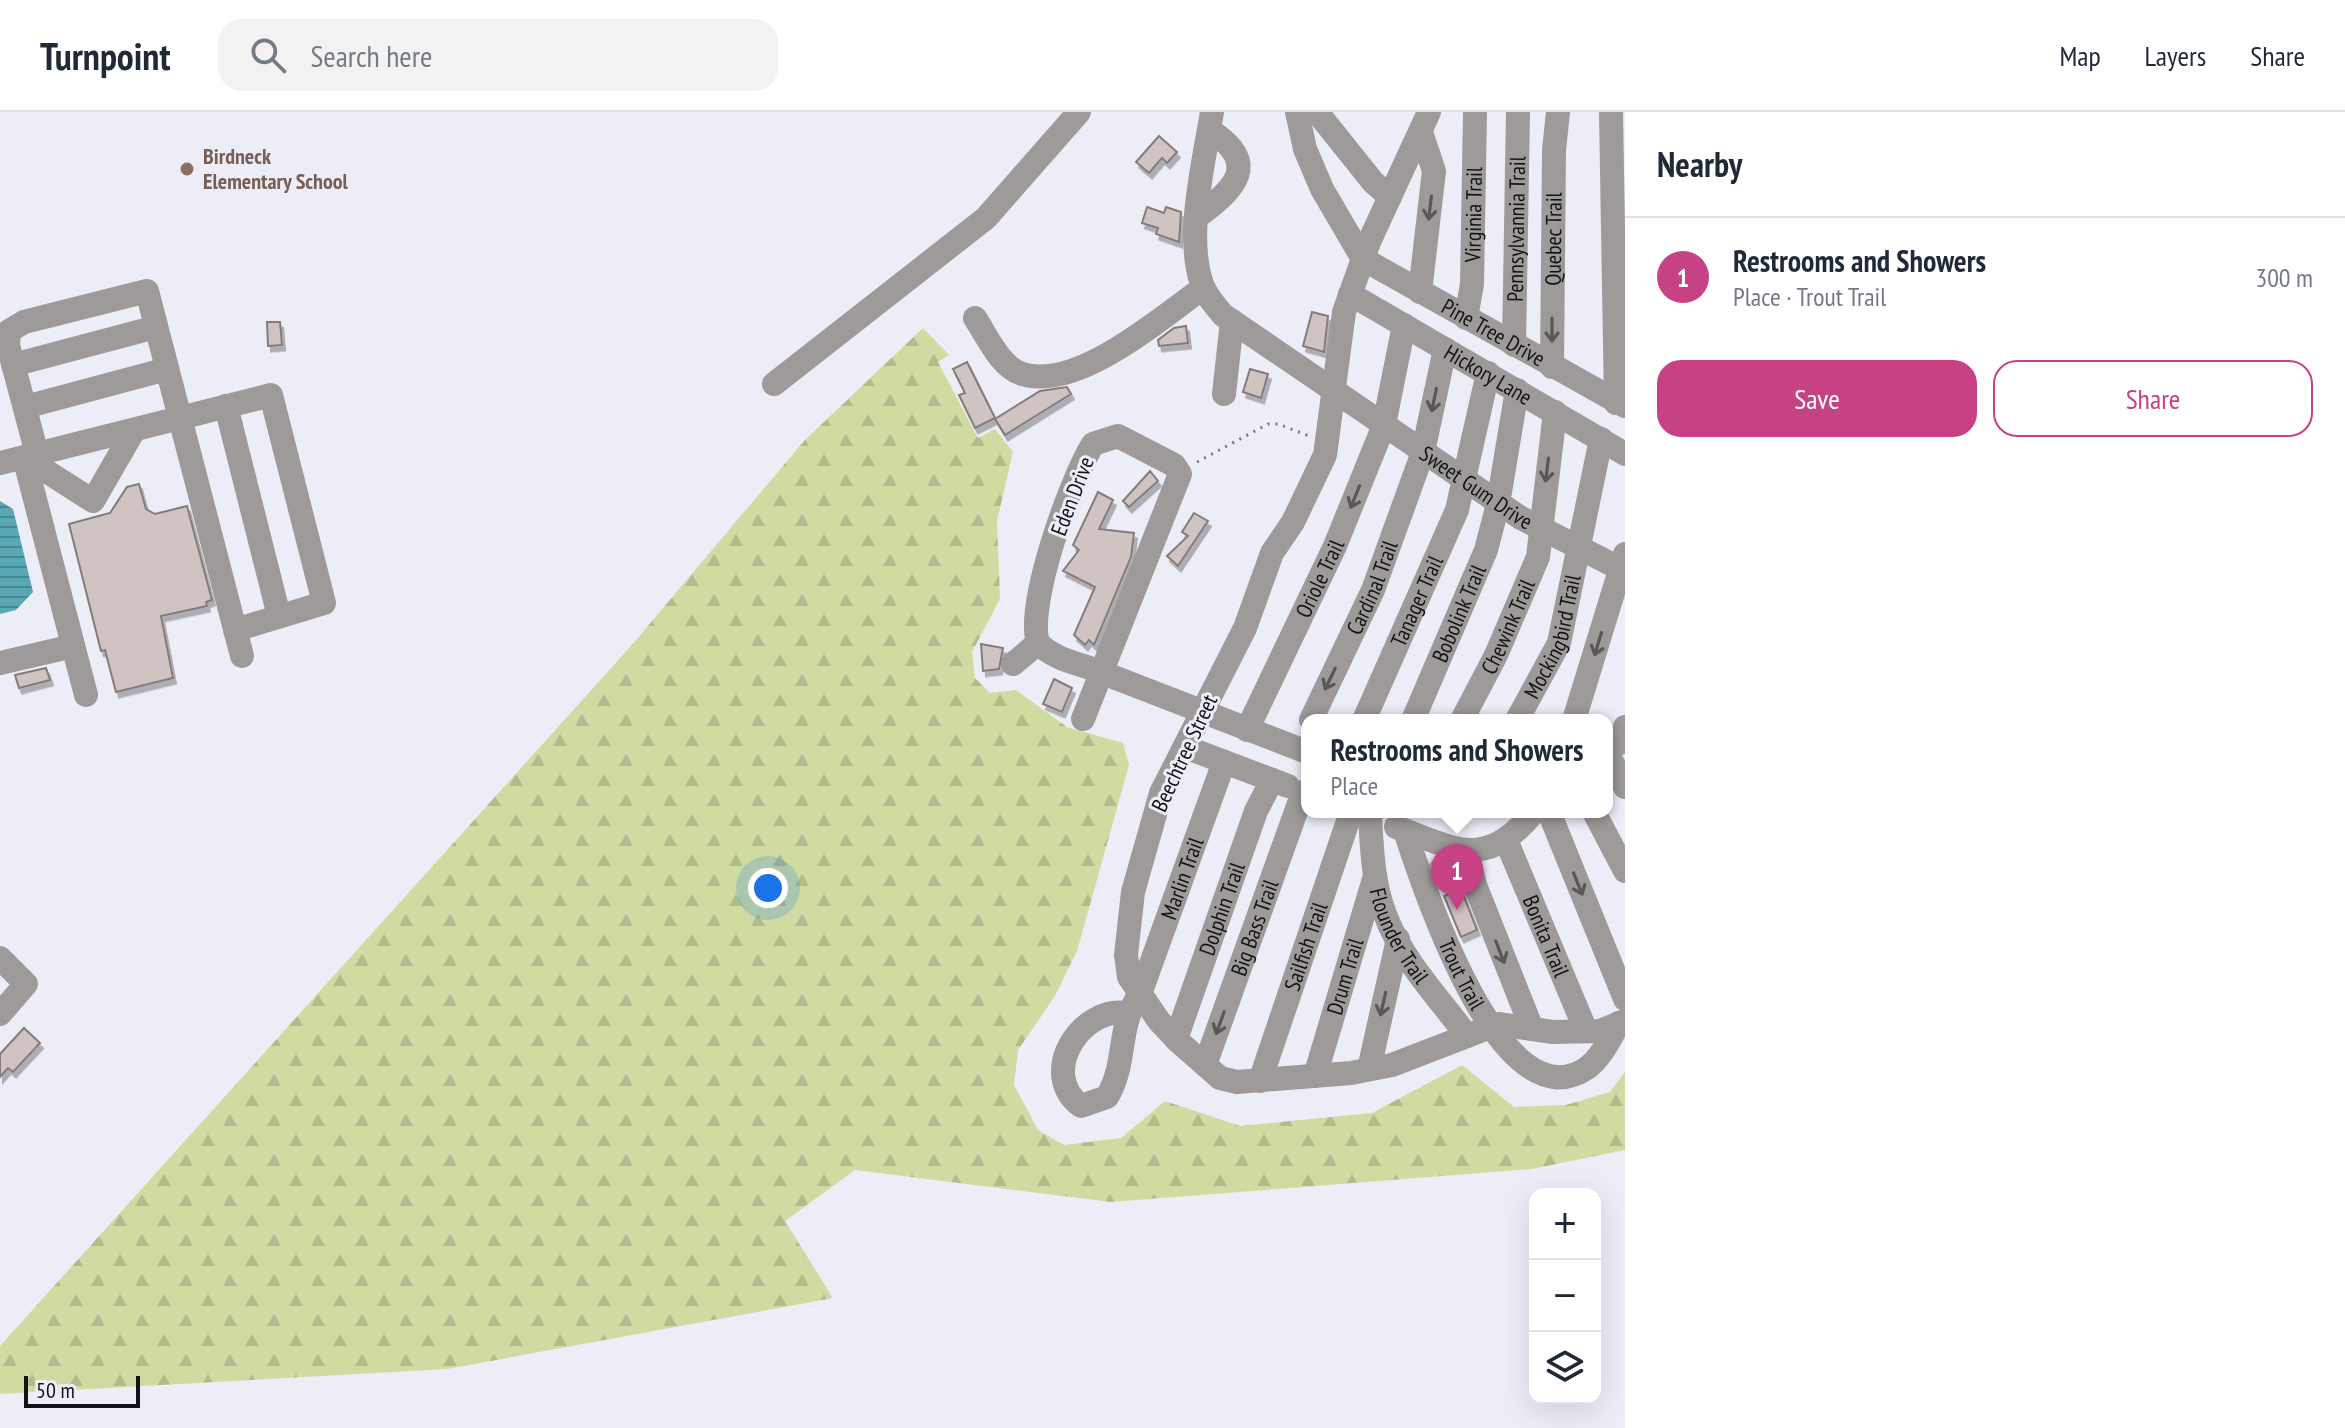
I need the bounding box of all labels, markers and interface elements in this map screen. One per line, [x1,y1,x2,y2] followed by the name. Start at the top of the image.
[218,19,778,91] search box
[40,31,170,80] text: Turnpoint
[246,33,290,77] icon: search
[310,36,432,75] text: Search here
[2059,37,2101,74] text: Map
[2145,37,2206,74] text: Layers
[2250,37,2305,74] text: Share
[203,142,349,195] place label: Birdneck Elementary School
[1657,142,1742,186] text: Nearby
[1501,155,1531,302] street label: Pennsylvannia Trail
[178,160,196,178] marker: Birdneck Elementary School
[1458,166,1488,263] street label: Virginia Trail
[1539,191,1568,286] street label: Quebec Trail
[1422,194,1437,221] one-way arrow
[1733,241,1986,280] text: Restrooms and Showers
[1677,261,1689,294] text: 1
[2255,261,2313,294] text: 300 m
[1733,280,1886,313] text: Place · Trout Trail
[1437,292,1550,372] street label: Pine Tree Drive
[1544,316,1560,343] one-way arrow
[1439,338,1537,411] street label: Hickory Lane
[1657,360,1977,437] button: Save
[1993,360,2313,437] button: Share
[1426,387,1441,412] one-way arrow
[1414,439,1537,535] street label: Sweet Gum Drive
[1044,453,1100,539] street label: Eden Drive
[1540,456,1555,483] one-way arrow
[1347,484,1361,509] one-way arrow
[1289,535,1350,622] street label: Oriole Trail
[1340,536,1404,639] street label: Cardinal Trail
[1384,550,1449,651] street label: Tanager Trail
[1426,560,1492,666] street label: Bobolink Trail
[1517,571,1587,703] street label: Mockingbird Trail
[1474,574,1541,679] street label: Chewink Trail
[1590,630,1605,656] one-way arrow
[1322,667,1337,691] one-way arrow
[1145,690,1223,816] street label: Beechtree Street
[1301,714,1613,818] popup
[1331,730,1583,769] text: Restrooms and Showers
[1331,769,1378,802] text: Place
[1154,833,1210,923] street label: Marlin Trail
[1431,844,1483,910] pin: 1
[1192,858,1251,959] street label: Dolphin Trail
[748,868,788,908] your location
[1572,871,1587,896] one-way arrow
[1224,875,1285,979] street label: Big Bass Trail
[1364,885,1436,990] street label: Flounder Trail
[1517,891,1576,982] street label: Bonita Trail
[1278,898,1334,994] street label: Sailfish Trail
[1320,934,1370,1018] street label: Drum Trail
[1432,934,1492,1016] street label: Trout Trail
[1494,939,1508,964] one-way arrow
[1375,991,1390,1017] one-way arrow
[1212,1010,1226,1035] one-way arrow
[1529,1188,1601,1404] map controls
[1529,1188,1601,1260] button: +
[1529,1260,1601,1332] button: −
[1529,1332,1601,1404] button: layers
[24,1372,140,1408] scale bar
[36,1376,75,1404] text: 50 m

